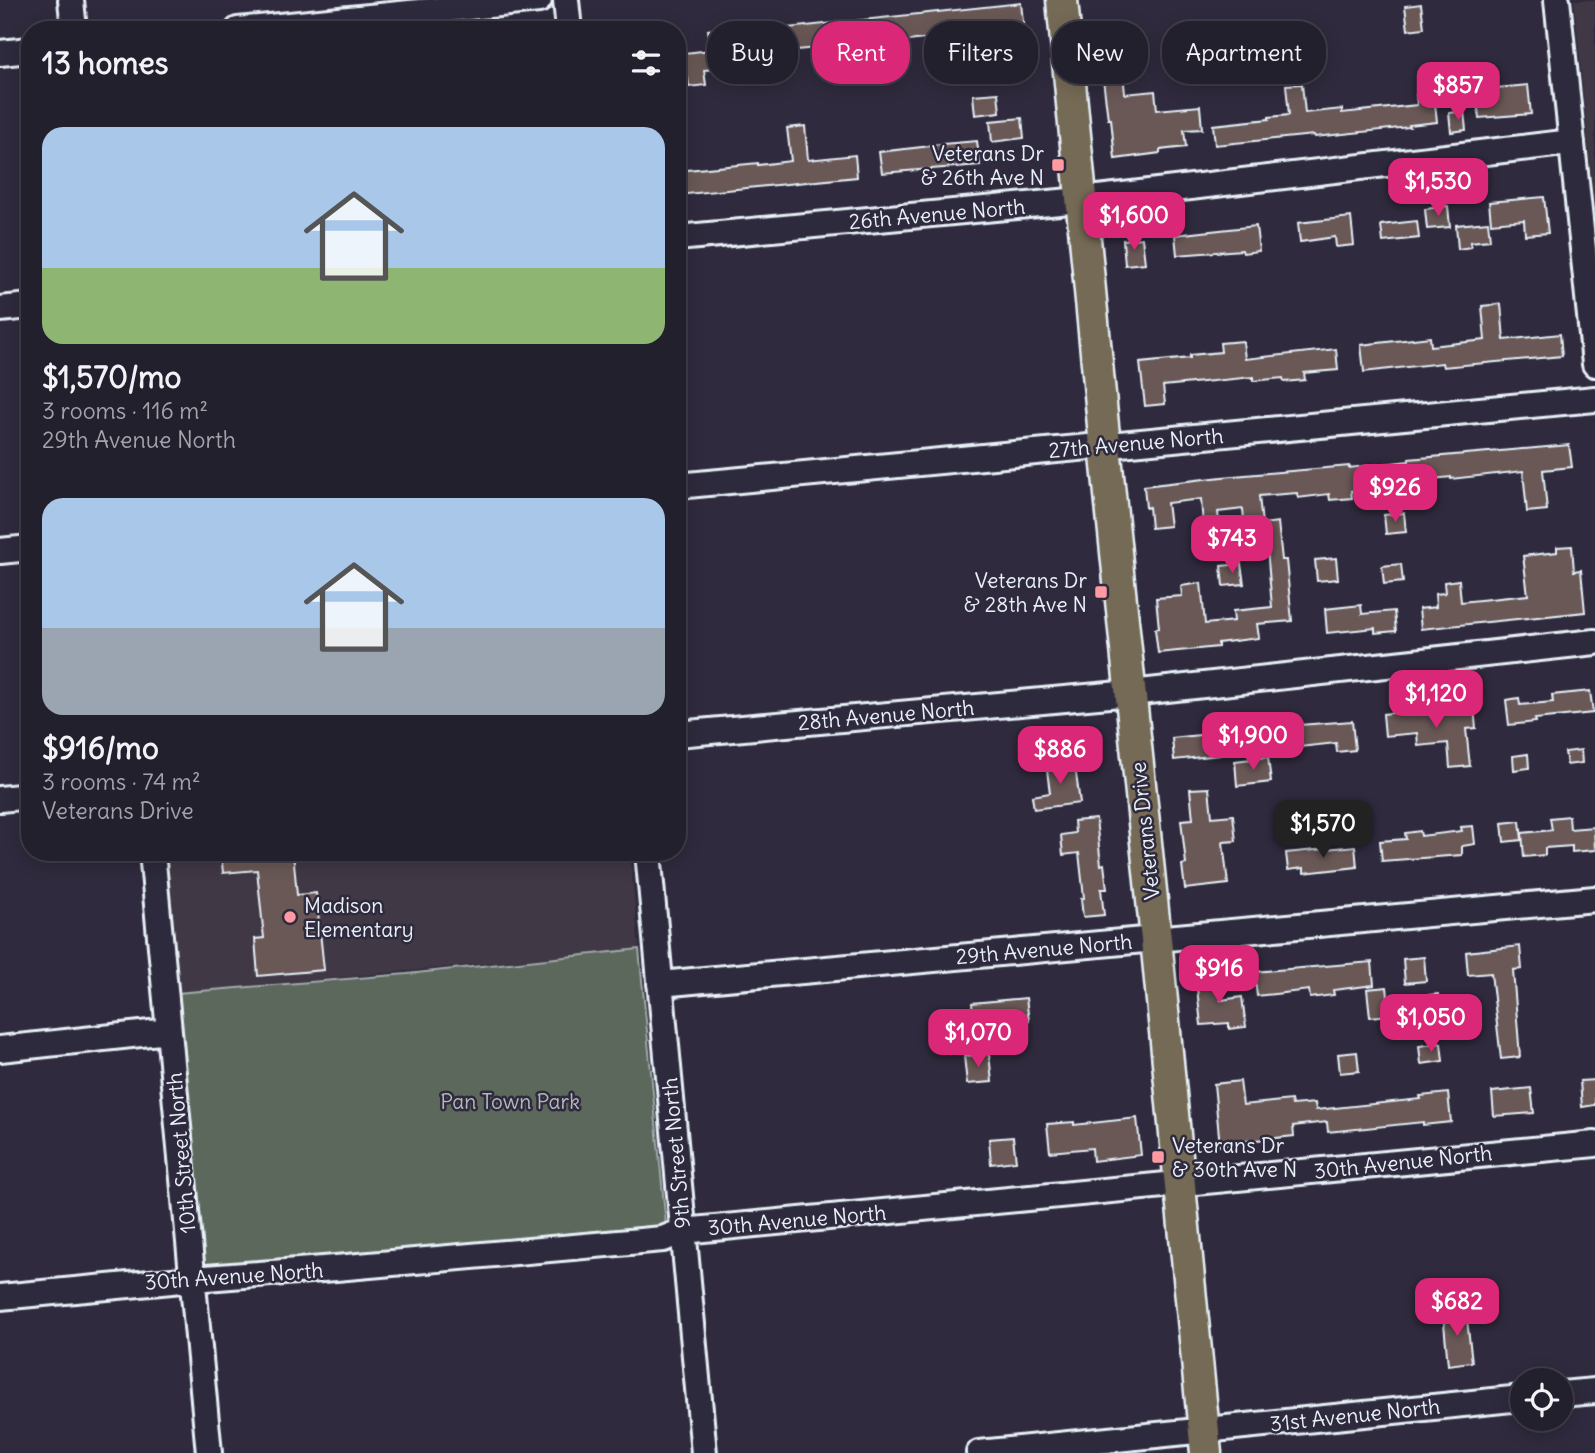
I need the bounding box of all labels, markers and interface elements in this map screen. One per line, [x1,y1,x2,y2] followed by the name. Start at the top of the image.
[707,21,798,84] chip: Buy
[812,21,910,84] chip: Rent
[924,21,1038,84] chip: Filters
[1052,21,1148,84] chip: New
[1162,21,1326,84] chip: Apartment
[42,44,168,82] text: 13 homes
[627,44,665,82] icon: filters
[1417,62,1499,122] pin: $857
[1433,70,1483,99] text: $857
[921,140,1044,191] place label: Veterans Dr & 26th Ave N
[1050,157,1066,173] marker: Veterans Dr & 26th Ave N
[1381,158,1495,218] pin: $1,530
[1404,166,1472,195] text: $1,530
[291,173,417,299] icon: home
[1077,192,1191,252] pin: $1,600
[848,193,1026,235] street label: 26th Avenue North
[1099,200,1169,229] text: $1,600
[42,358,181,396] text: $1,570/mo
[42,396,208,425] text: 3 rooms · 116 m²
[1048,422,1224,464] street label: 27th Avenue North
[42,425,236,454] text: 29th Avenue North
[1354,464,1436,524] pin: $926
[1369,472,1421,501] text: $926
[1191,516,1273,575] pin: $743
[1207,523,1257,552] text: $743
[291,544,417,670] icon: home
[964,567,1087,618] place label: Veterans Dr & 28th Ave N
[1093,584,1109,600] marker: Veterans Dr & 28th Ave N
[1379,670,1493,730] pin: $1,120
[1405,678,1467,707] text: $1,120
[797,694,975,736] street label: 28th Avenue North
[1196,712,1310,772] pin: $1,900
[1218,720,1288,749] text: $1,900
[1019,726,1101,786] pin: $886
[42,729,159,767] text: $916/mo
[1034,734,1086,763] text: $886
[1124,761,1166,901] street label: Veterans Drive
[42,767,201,796] text: 3 rooms · 74 m²
[42,796,194,825] text: Veterans Drive
[1266,800,1380,860] pin: $1,570
[1290,808,1356,837] text: $1,570
[304,892,414,943] place label: Madison Elementary
[282,909,298,925] marker: Madison Elementary
[955,928,1133,970] street label: 29th Avenue North
[1178,946,1260,1005] pin: $916
[1195,953,1243,982] text: $916
[1374,995,1488,1054] pin: $1,050
[1396,1002,1466,1031] text: $1,050
[921,1010,1035,1069] pin: $1,070
[944,1017,1012,1046] text: $1,070
[161,1071,201,1235] street label: 10th Street North
[656,1077,696,1229] street label: 9th Street North
[440,1088,580,1115] park label: Pan Town Park
[1172,1132,1297,1183] place label: Veterans Dr & 30th Ave N
[1312,1139,1494,1185] street label: 30th Avenue North
[1150,1149,1166,1165] marker: Veterans Dr & 30th Ave N
[707,1199,887,1241] street label: 30th Avenue North
[144,1256,324,1296] street label: 30th Avenue North
[1416,1278,1498,1338] pin: $682
[1431,1286,1483,1315] text: $682
[1510,1368,1573,1431] map controls
[1510,1368,1573,1431] button: locate
[1269,1393,1441,1437] street label: 31st Avenue North

